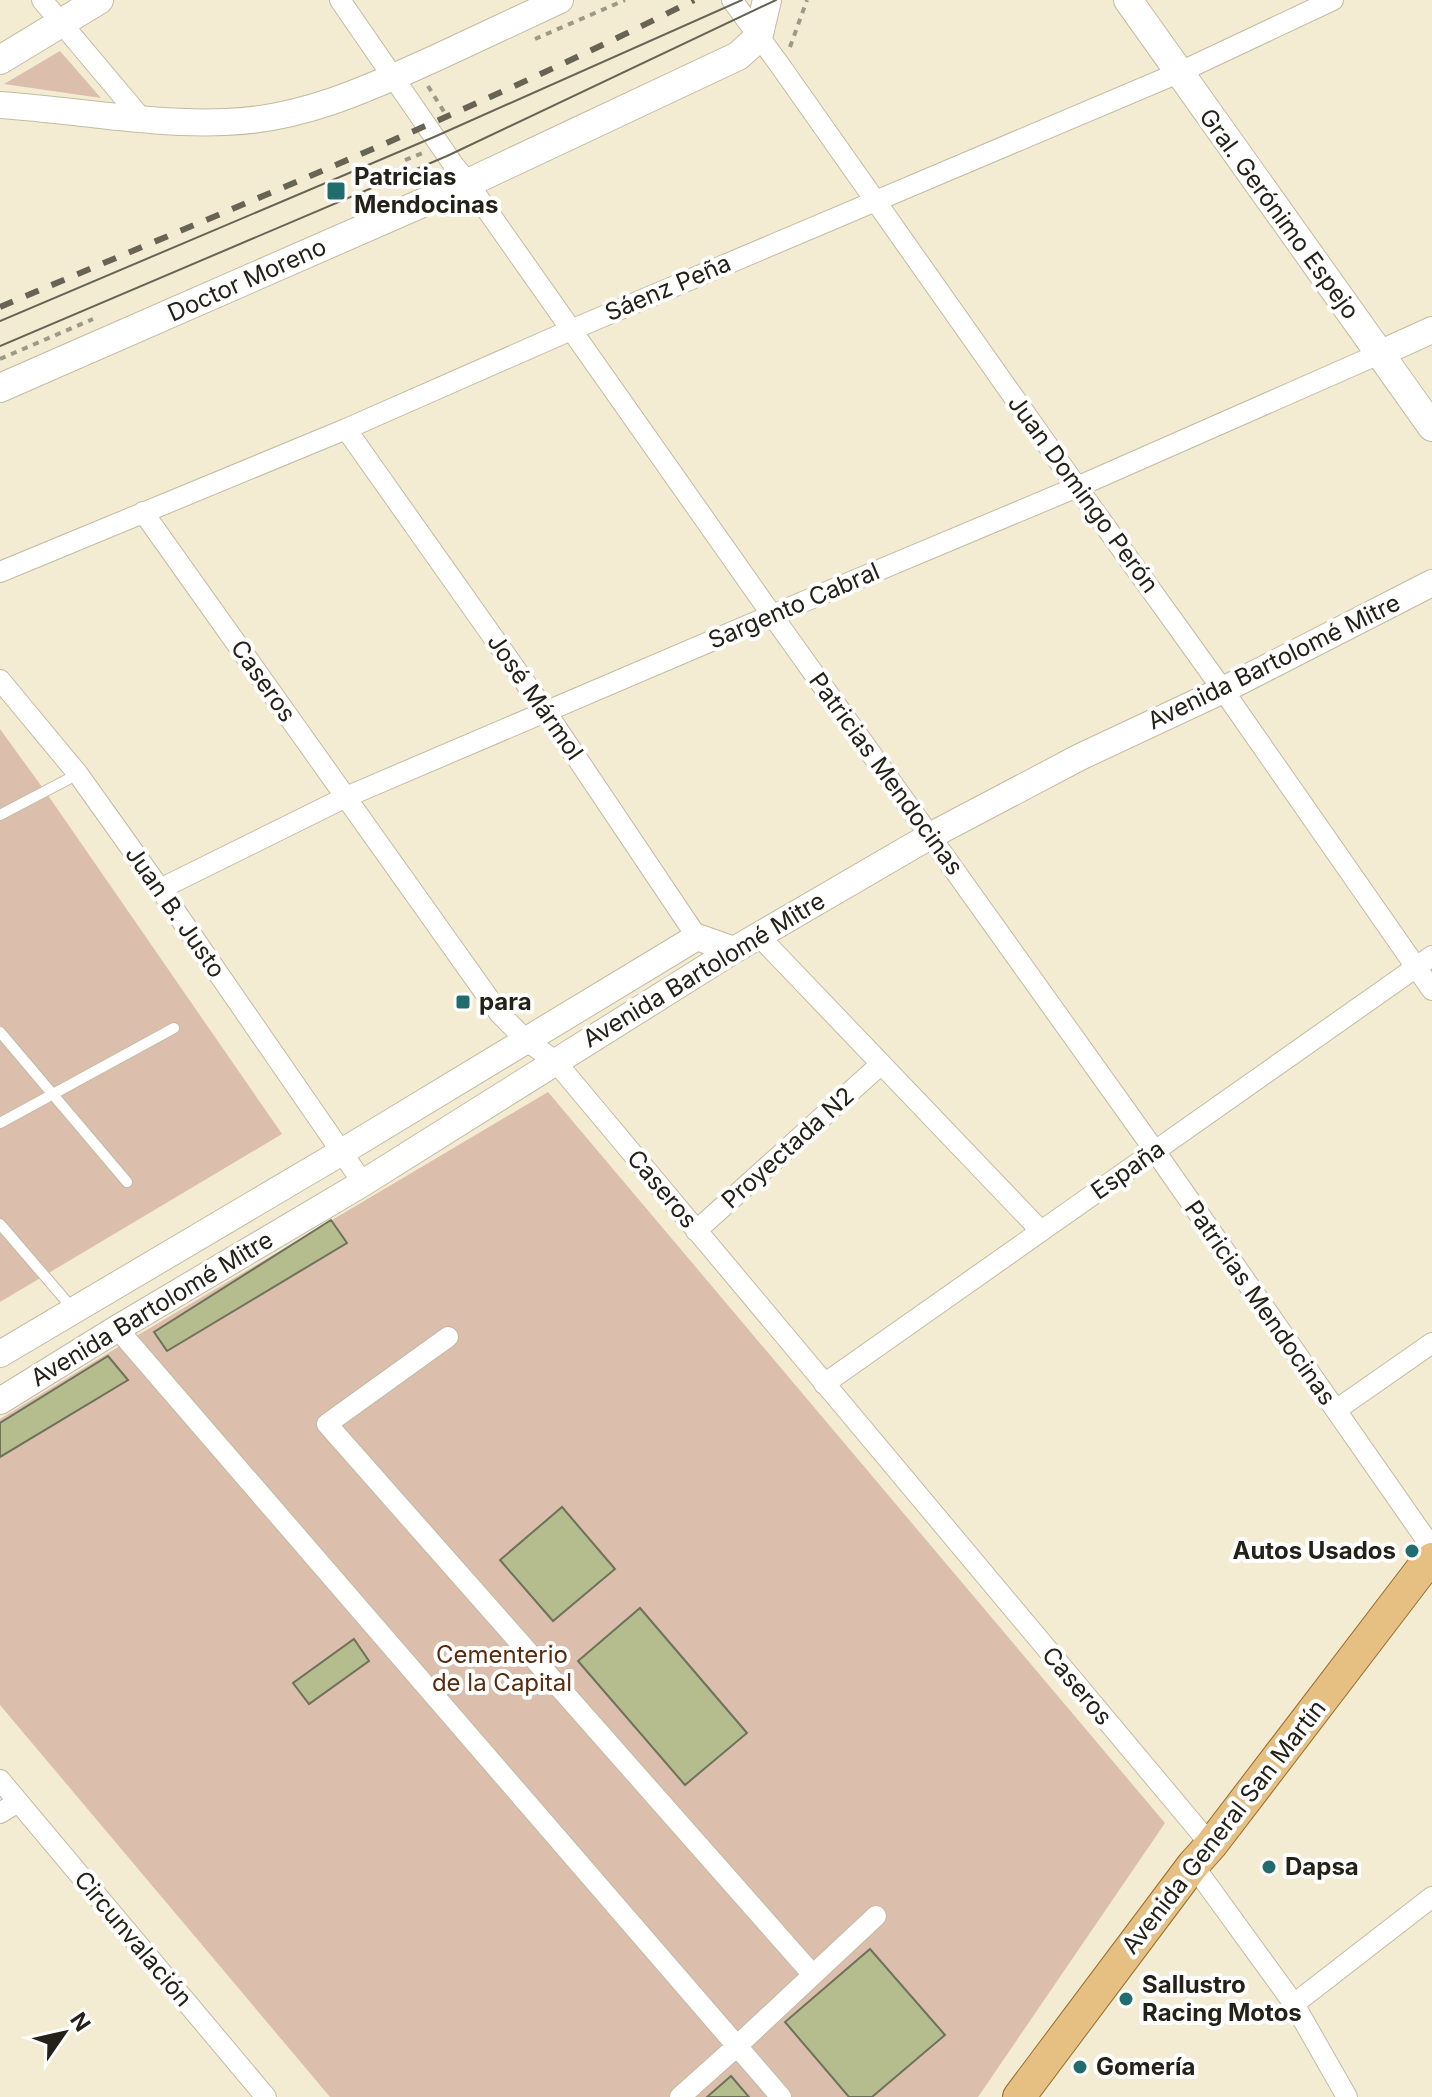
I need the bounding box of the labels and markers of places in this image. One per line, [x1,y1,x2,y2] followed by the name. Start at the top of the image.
[354,162,498,219] place label: Patricias Mendocinas
[325,180,347,202] marker: Patricias Mendocinas
[479,987,532,1016] place label: para
[454,993,472,1011] marker: para
[1233,1536,1396,1565] place label: Autos Usados
[1403,1542,1421,1560] marker: Autos Usados
[1285,1852,1359,1881] place label: Dapsa
[1260,1858,1278,1876] marker: Dapsa
[1142,1970,1302,2027] place label: Sallustro Racing Motos
[1117,1990,1135,2008] marker: Sallustro Racing Motos
[1096,2052,1195,2081] place label: Gomería
[1071,2058,1089,2076] marker: Gomería

